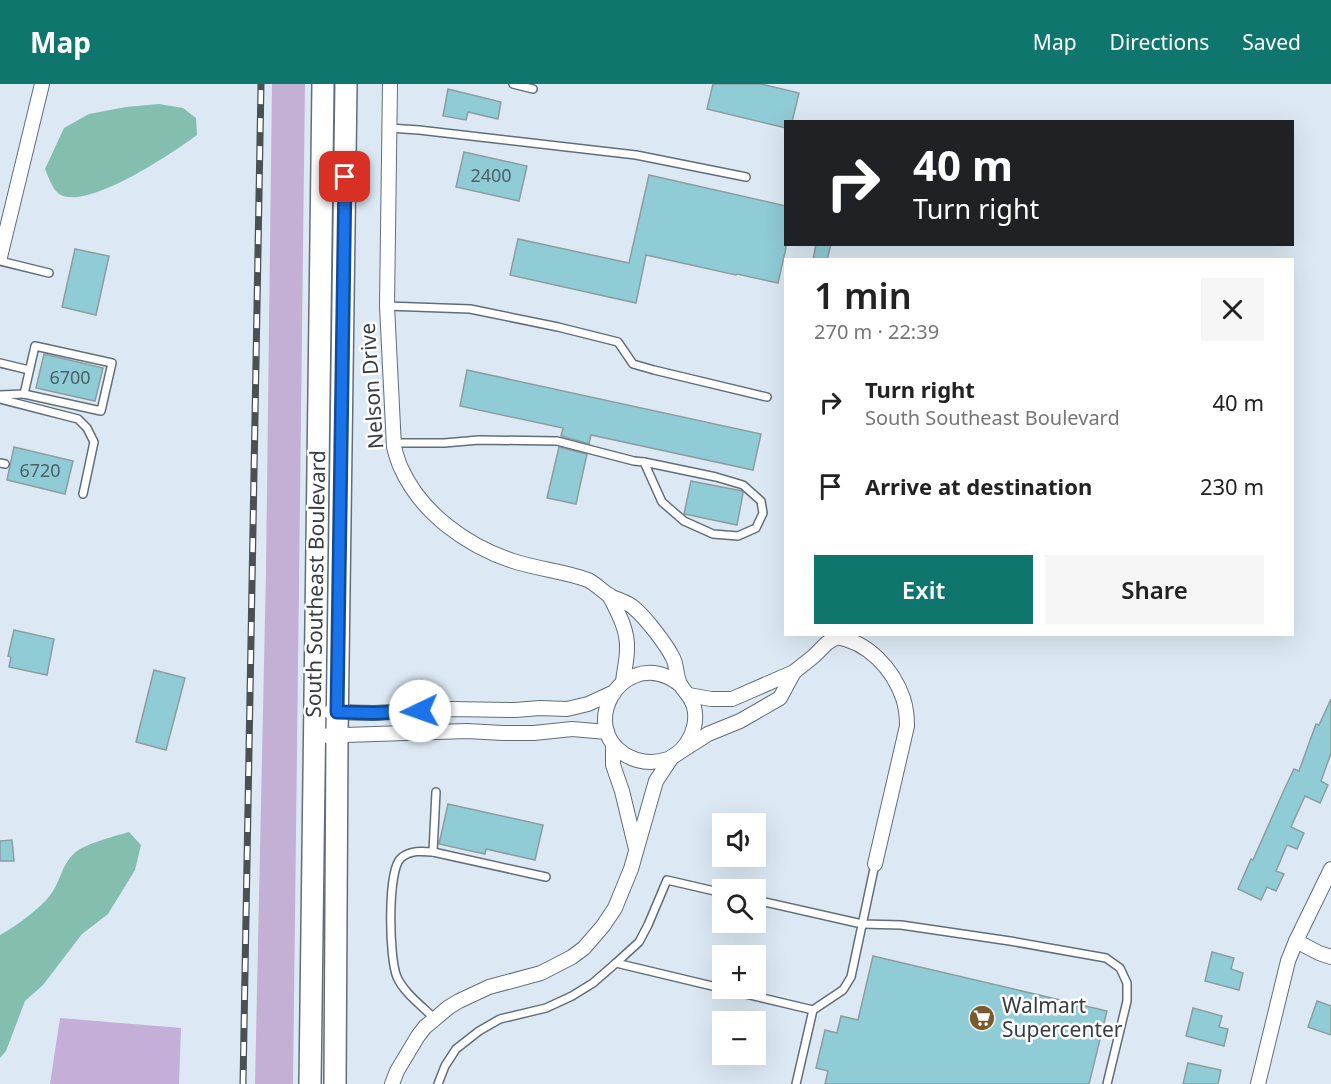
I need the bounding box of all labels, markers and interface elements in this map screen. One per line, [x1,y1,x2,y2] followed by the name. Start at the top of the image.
[30,23,91,61] text: Map
[1033,28,1077,56] text: Map
[1110,28,1209,56] text: Directions
[1242,28,1301,56] text: Saved
[913,136,1013,193] text: 40 m
[814,144,892,222] icon: right
[319,151,370,202] pin
[328,160,361,193] icon: arrive
[470,163,512,187] house number: 2400
[913,190,1039,227] text: Turn right
[814,271,912,320] text: 1 min
[1201,278,1264,341] button: close
[814,318,939,345] text: 270 m · 22:39
[353,322,389,450] street label: Nelson Drive
[49,365,91,389] house number: 6700
[865,374,975,404] text: Turn right
[814,386,847,419] icon: right
[1213,387,1264,417] text: 40 m
[865,404,1120,431] text: South Southeast Boulevard
[299,450,331,718] street label: South Southeast Boulevard
[19,458,61,482] house number: 6720
[814,470,847,503] icon: arrive
[865,471,1092,501] text: Arrive at destination
[1200,471,1264,501] text: 230 m
[814,555,1033,624] button: Exit
[1045,555,1264,624] button: Share
[388,679,452,743] position arrow
[712,813,766,1065] map controls
[712,813,766,867] button: sound
[712,879,766,933] button: search
[712,945,766,999] button: +
[1002,991,1123,1043] place label: Walmart Supercenter
[967,1003,997,1033] supermarket icon: Walmart Supercenter
[712,1011,766,1065] button: −

